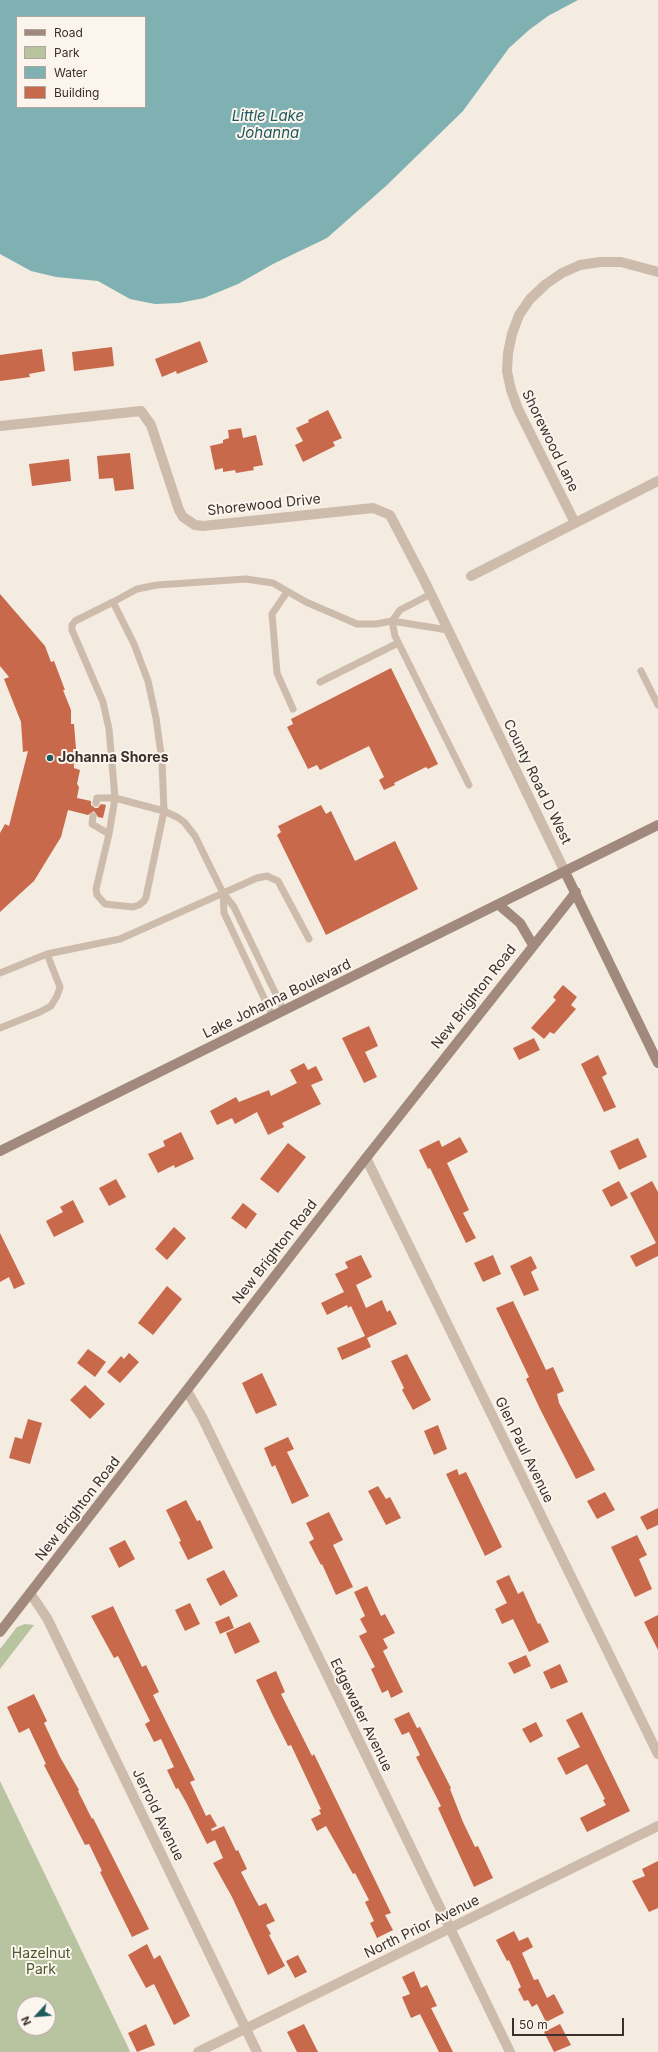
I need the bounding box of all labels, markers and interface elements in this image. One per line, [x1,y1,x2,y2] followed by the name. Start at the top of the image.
[16,16,146,108] legend
[54,25,83,40] text: Road
[54,45,80,60] text: Park
[54,65,87,80] text: Water
[54,85,99,100] text: Building
[232,107,304,142] water label: Little Lake Johanna
[518,387,582,495] street label: Shorewood Lane
[207,491,321,519] street label: Shorewood Drive
[499,717,575,847] street label: County Road D West
[58,750,168,766] place label: Johanna Shores
[45,753,55,763] marker: Johanna Shores
[428,942,520,1052] street label: New Brighton Road
[200,956,354,1042] street label: Lake Johanna Boulevard
[229,1197,321,1307] street label: New Brighton Road
[491,1394,557,1506] street label: Glen Paul Avenue
[32,1454,124,1564] street label: New Brighton Road
[326,1656,396,1774] street label: Edgewater Avenue
[128,1766,188,1864] street label: Jerrold Avenue
[362,1892,482,1962] street label: North Prior Avenue
[12,1946,70,1978] park label: Hazelnut Park
[16,1996,56,2036] north arrow
[514,2010,626,2036] scale bar
[18,2014,34,2028] text: N
[519,2017,548,2032] text: 50 m

